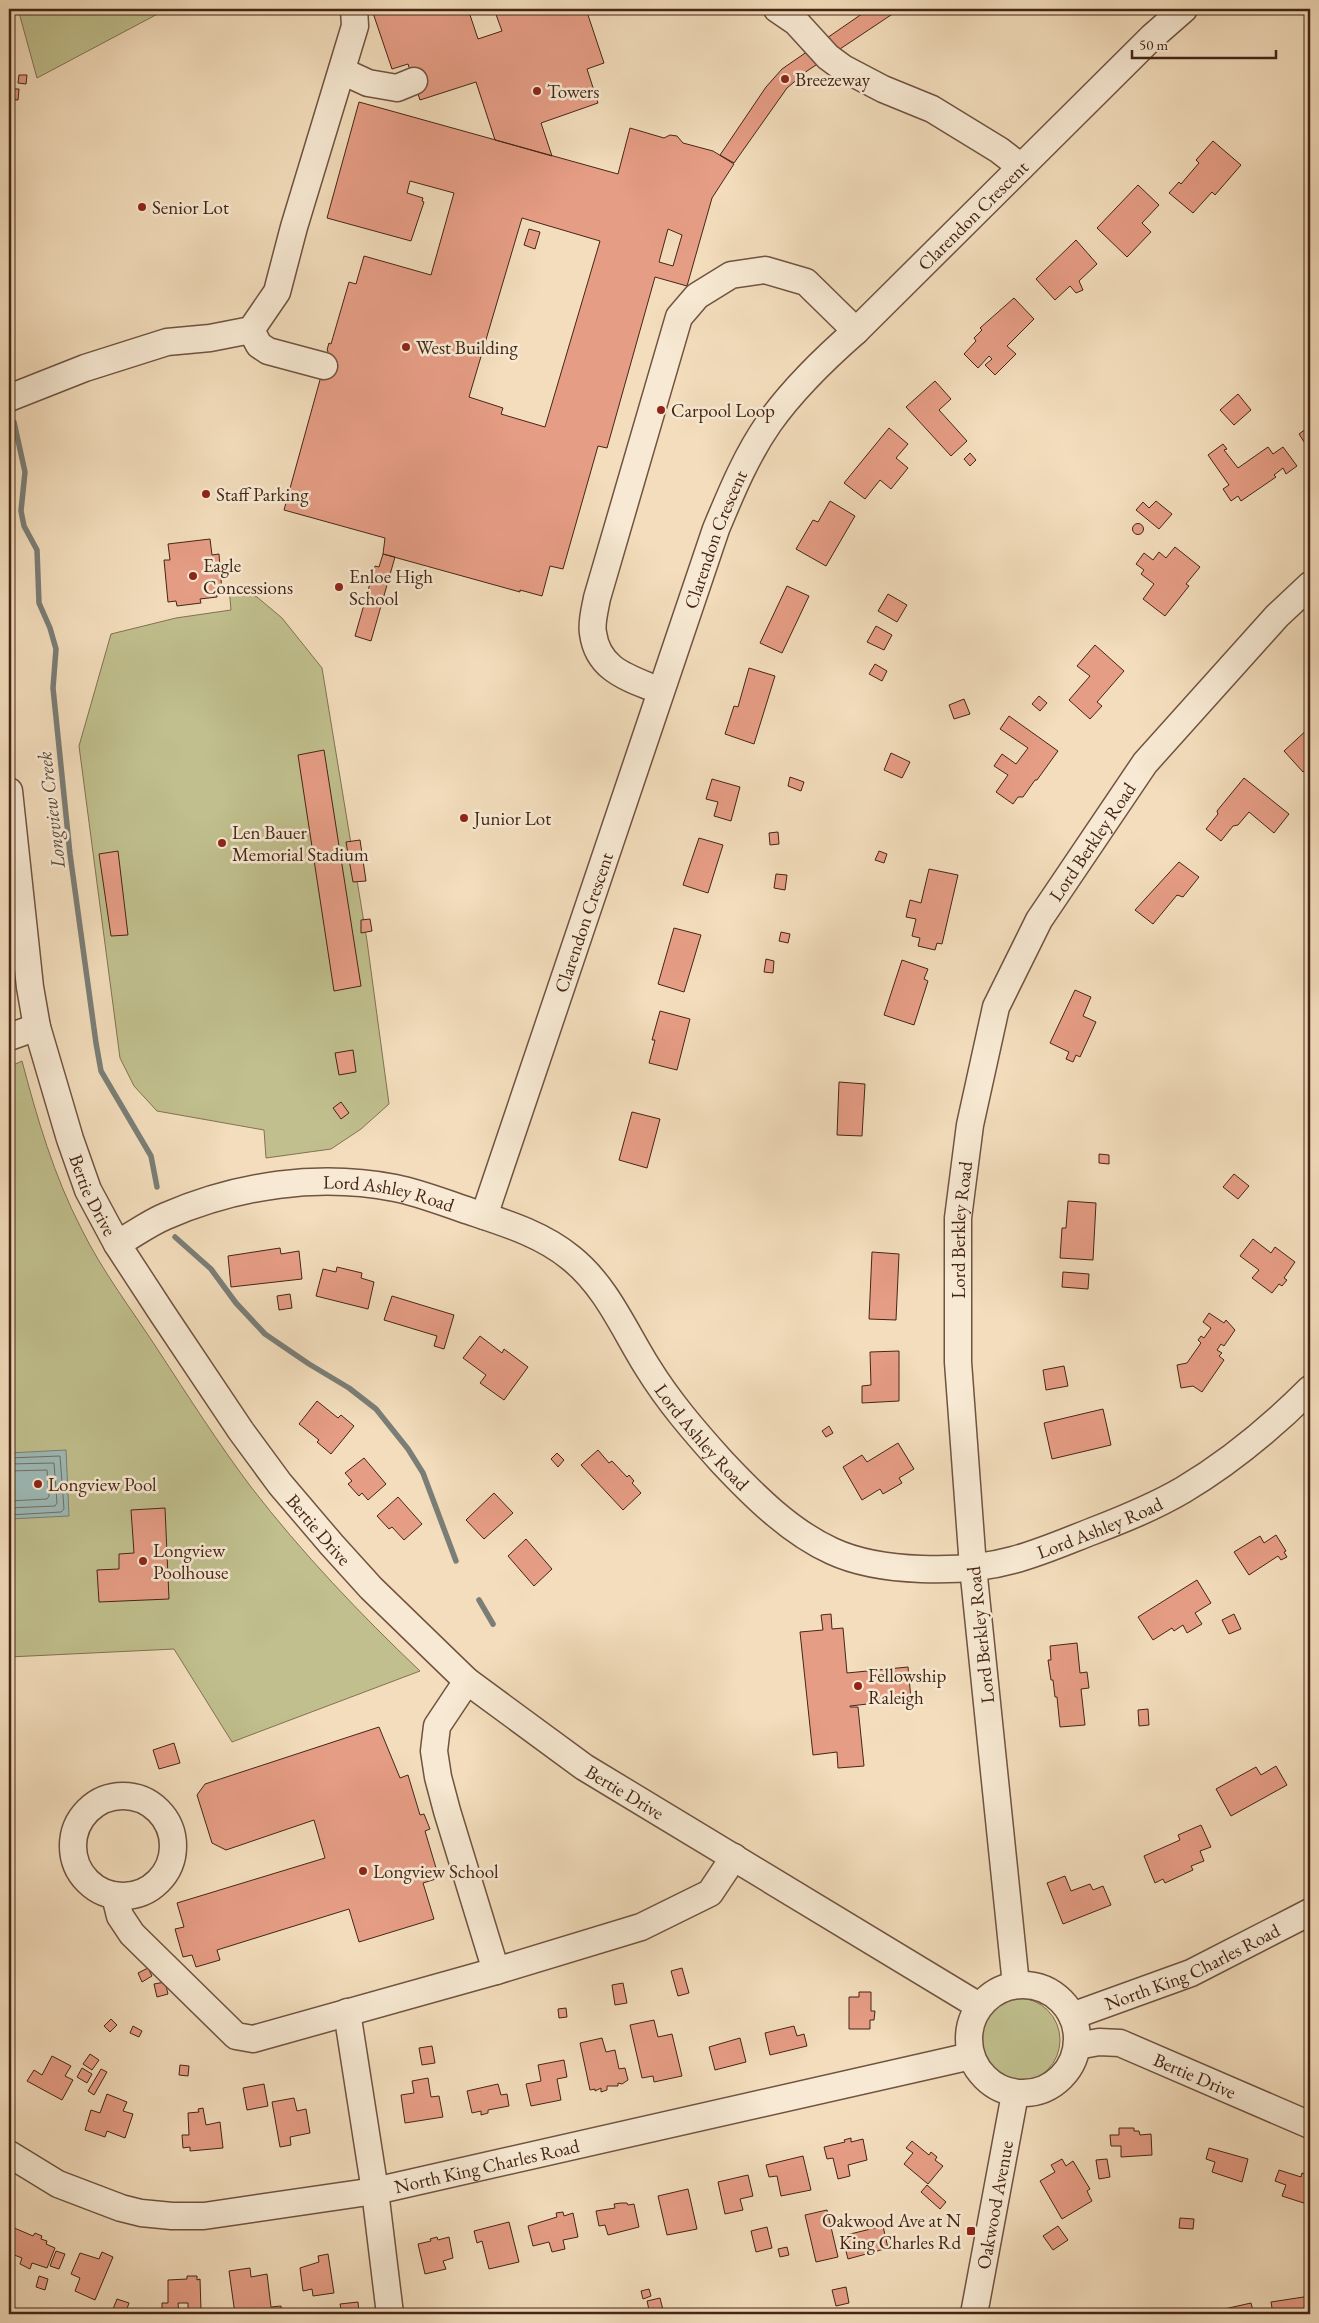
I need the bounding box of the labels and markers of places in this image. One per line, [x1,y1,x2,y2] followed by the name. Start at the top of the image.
[795,67,871,92] place label: Breezeway
[779,73,791,85] marker: Breezeway
[547,79,599,104] place label: Towers
[531,85,543,97] marker: Towers
[152,195,229,220] place label: Senior Lot
[136,201,148,213] marker: Senior Lot
[416,335,518,360] place label: West Building
[400,341,412,353] marker: West Building
[671,398,775,423] place label: Carpool Loop
[655,404,667,416] marker: Carpool Loop
[216,482,309,507] place label: Staff Parking
[200,488,212,500] marker: Staff Parking
[203,553,293,600] place label: Eagle Concessions
[349,564,433,611] place label: Enloe High School
[187,570,199,582] marker: Eagle Concessions
[333,581,345,593] marker: Enloe High School
[472,806,551,831] place label: Junior Lot
[458,812,470,824] marker: Junior Lot
[232,820,369,867] place label: Len Bauer Memorial Stadium
[216,837,228,849] marker: Len Bauer Memorial Stadium
[48,1472,157,1497] place label: Longview Pool
[32,1478,44,1490] marker: Longview Pool
[153,1538,228,1585] place label: Longview Poolhouse
[137,1555,149,1567] marker: Longview Poolhouse
[868,1663,946,1710] place label: Fellowship Raleigh
[852,1680,864,1692] marker: Fellowship Raleigh
[373,1859,499,1884] place label: Longview School
[357,1865,369,1877] marker: Longview School
[822,2208,961,2255] place label: Oakwood Ave at N King Charles Rd
[965,2225,977,2237] marker: Oakwood Ave at N King Charles Rd

